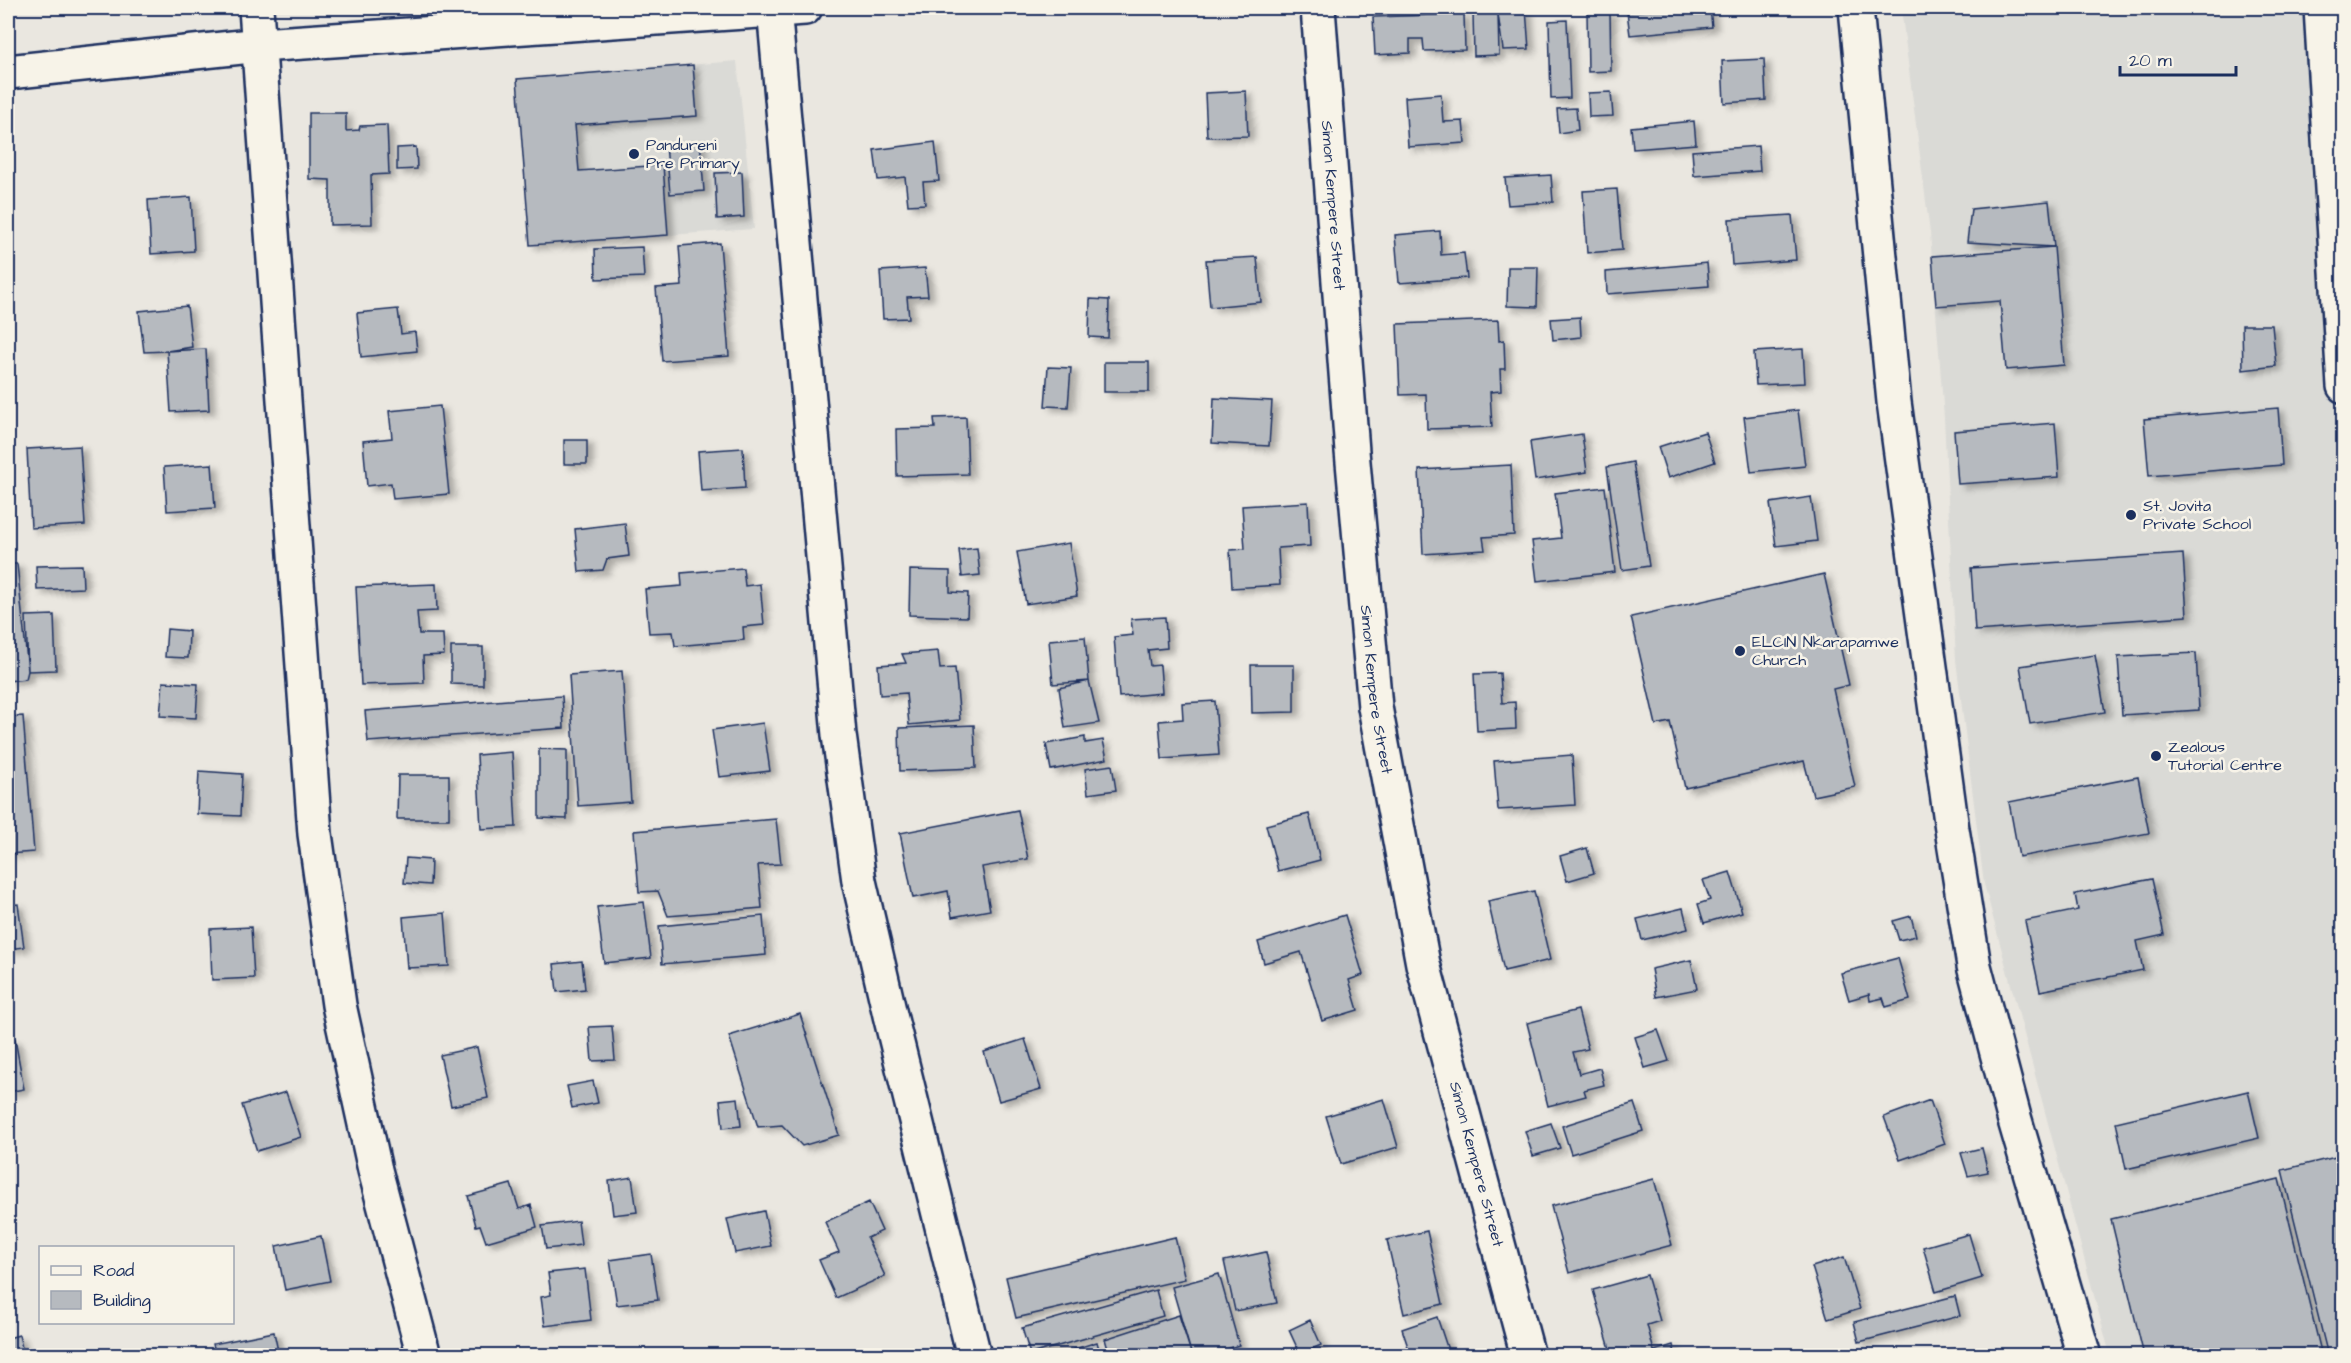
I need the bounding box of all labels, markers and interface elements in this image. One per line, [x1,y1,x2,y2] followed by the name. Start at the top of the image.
[2120,39,2236,77] scale bar
[2129,48,2172,73] text: 20 m
[1316,120,1351,292] street label: Simon Kempere Street
[646,134,740,175] place label: Pandureni Pre Primary
[627,147,641,161] marker: Pandureni Pre Primary
[2143,495,2251,535] place label: St. Jovita Private School
[2124,508,2138,522] marker: St. Jovita Private School
[1355,604,1398,776] street label: Simon Kempere Street
[1752,631,1899,671] place label: ELCIN Nkarapamwe Church
[1733,644,1747,658] marker: ELCIN Nkarapamwe Church
[2168,736,2282,776] place label: Zealous Tutorial Centre
[2149,749,2163,763] marker: Zealous Tutorial Centre
[1444,1079,1509,1250] street label: Simon Kempere Street
[39,1246,234,1324] legend
[93,1258,134,1283] text: Road
[93,1288,151,1314] text: Building

